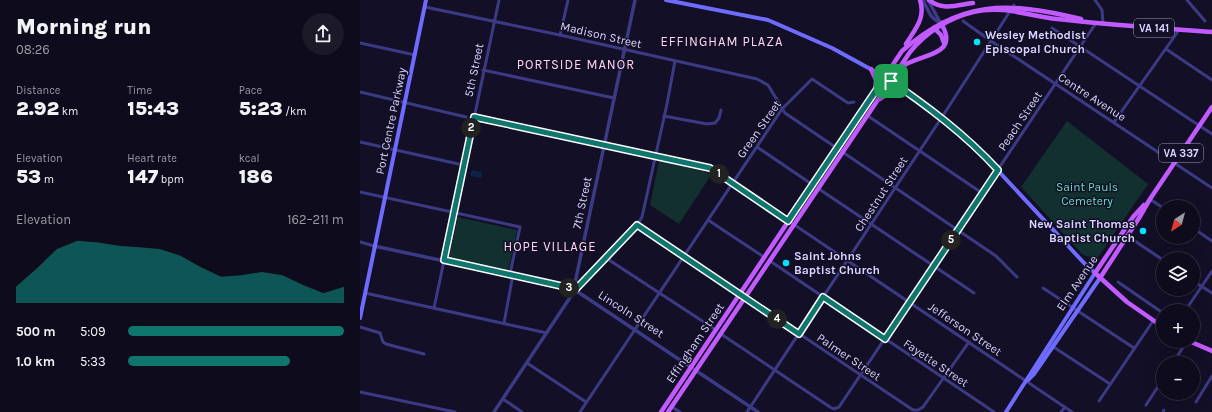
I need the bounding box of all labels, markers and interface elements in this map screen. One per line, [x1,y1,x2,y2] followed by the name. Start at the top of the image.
[302,13,344,55] button: share
[16,14,151,40] text: Morning run
[559,19,644,51] street label: Madison Street
[1134,19,1174,37] road number: VA 141
[985,28,1086,56] place label: Wesley Methodist Episcopal Church
[661,34,784,49] district label: EFFINGHAM PLAZA
[972,37,982,47] marker: Wesley Methodist Episcopal Church
[16,42,50,57] text: 08:26
[462,42,487,98] street label: 5th Street
[517,57,635,72] district label: PORTSIDE MANOR
[874,64,908,98] pin
[373,66,409,176] street label: Port Centre Parkway
[880,70,902,92] icon: arrive
[1055,70,1129,124] street label: Centre Avenue
[16,84,60,97] text: Distance
[127,84,152,97] text: Time
[239,84,262,97] text: Pace
[995,88,1045,153] street label: Peach Street
[16,97,59,120] text: 2.92
[127,97,179,120] text: 15:43
[239,97,283,120] text: 5:23
[734,97,784,161] street label: Green Street
[59,105,78,118] text: km
[283,105,306,118] text: /km
[461,118,481,138] pin: 2
[468,121,474,134] text: 2
[1159,144,1203,162] road number: VA 337
[16,152,63,165] text: Elevation
[127,152,177,165] text: Heart rate
[239,152,260,165] text: kcal
[852,154,911,234] street label: Chestnut Street
[709,164,729,184] pin: 1
[16,165,41,188] text: 53
[127,165,158,188] text: 147
[239,165,273,188] text: 186
[717,167,721,180] text: 1
[41,173,54,186] text: m
[158,173,184,186] text: bpm
[570,175,594,230] street label: 7th Street
[1056,180,1118,208] park label: Saint Pauls Cemetery
[1156,200,1200,244] north arrow
[1156,200,1200,400] map controls
[16,212,71,227] text: Elevation
[287,212,344,227] text: 162–211 m
[1029,217,1135,245] place label: New Saint Thomas Baptist Church
[1138,226,1148,236] marker: New Saint Thomas Baptist Church
[941,230,961,250] pin: 5
[948,233,954,246] text: 5
[504,239,596,254] district label: HOPE VILLAGE
[794,249,880,277] place label: Saint Johns Baptist Church
[1156,252,1200,296] button: layers
[1053,253,1101,313] street label: Elm Avenue
[781,258,791,268] marker: Saint Johns Baptist Church
[559,278,579,298] pin: 3
[566,281,572,294] text: 3
[595,288,667,341] street label: Lincoln Street
[926,299,1005,359] street label: Jefferson Street
[663,300,727,386] street label: Effingham Street
[1156,304,1200,348] button: +
[767,309,787,329] pin: 4
[774,312,780,325] text: 4
[16,324,56,339] text: 500 m
[80,324,106,339] text: 5:09
[814,330,884,384] street label: Palmer Street
[901,336,972,390] street label: Fayette Street
[16,354,55,369] text: 1.0 km
[80,354,106,369] text: 5:33
[1156,356,1200,400] button: −

